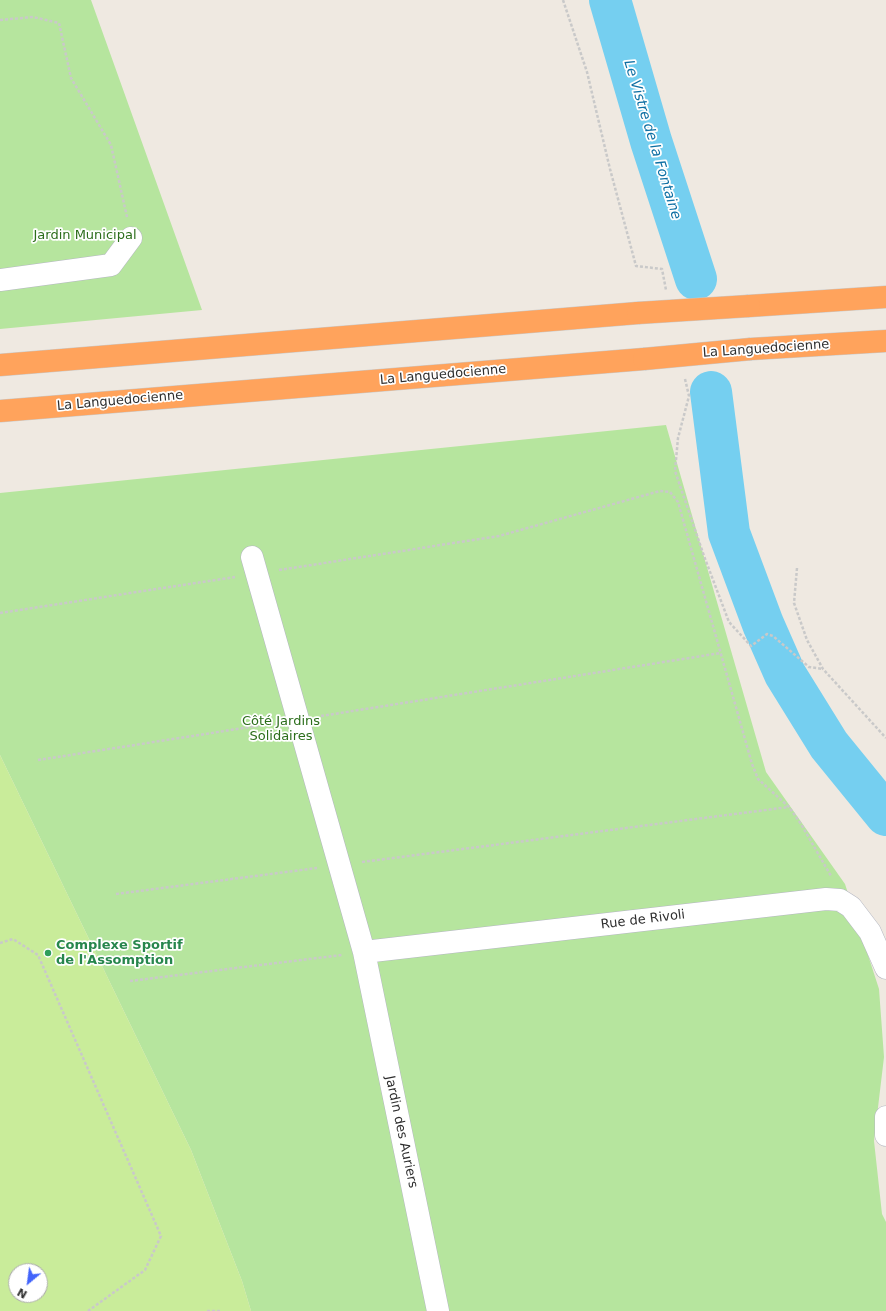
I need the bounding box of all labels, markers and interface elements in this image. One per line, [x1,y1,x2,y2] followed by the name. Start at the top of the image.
[620,58,684,222] water label: Le Vistre de la Fontaine
[33,228,137,244] park label: Jardin Municipal
[702,337,830,361] street label: La Languedocienne
[379,362,507,388] street label: La Languedocienne
[56,388,184,414] street label: La Languedocienne
[242,714,320,745] park label: Côté Jardins Solidaires
[600,907,686,933] street label: Rue de Rivoli
[56,938,183,969] place label: Complexe Sportif de l'Assomption
[43,948,53,958] marker: Complexe Sportif de l'Assomption
[381,1074,421,1190] street label: Jardin des Auriers
[8,1263,48,1303] north arrow
[15,1285,30,1301] text: N

